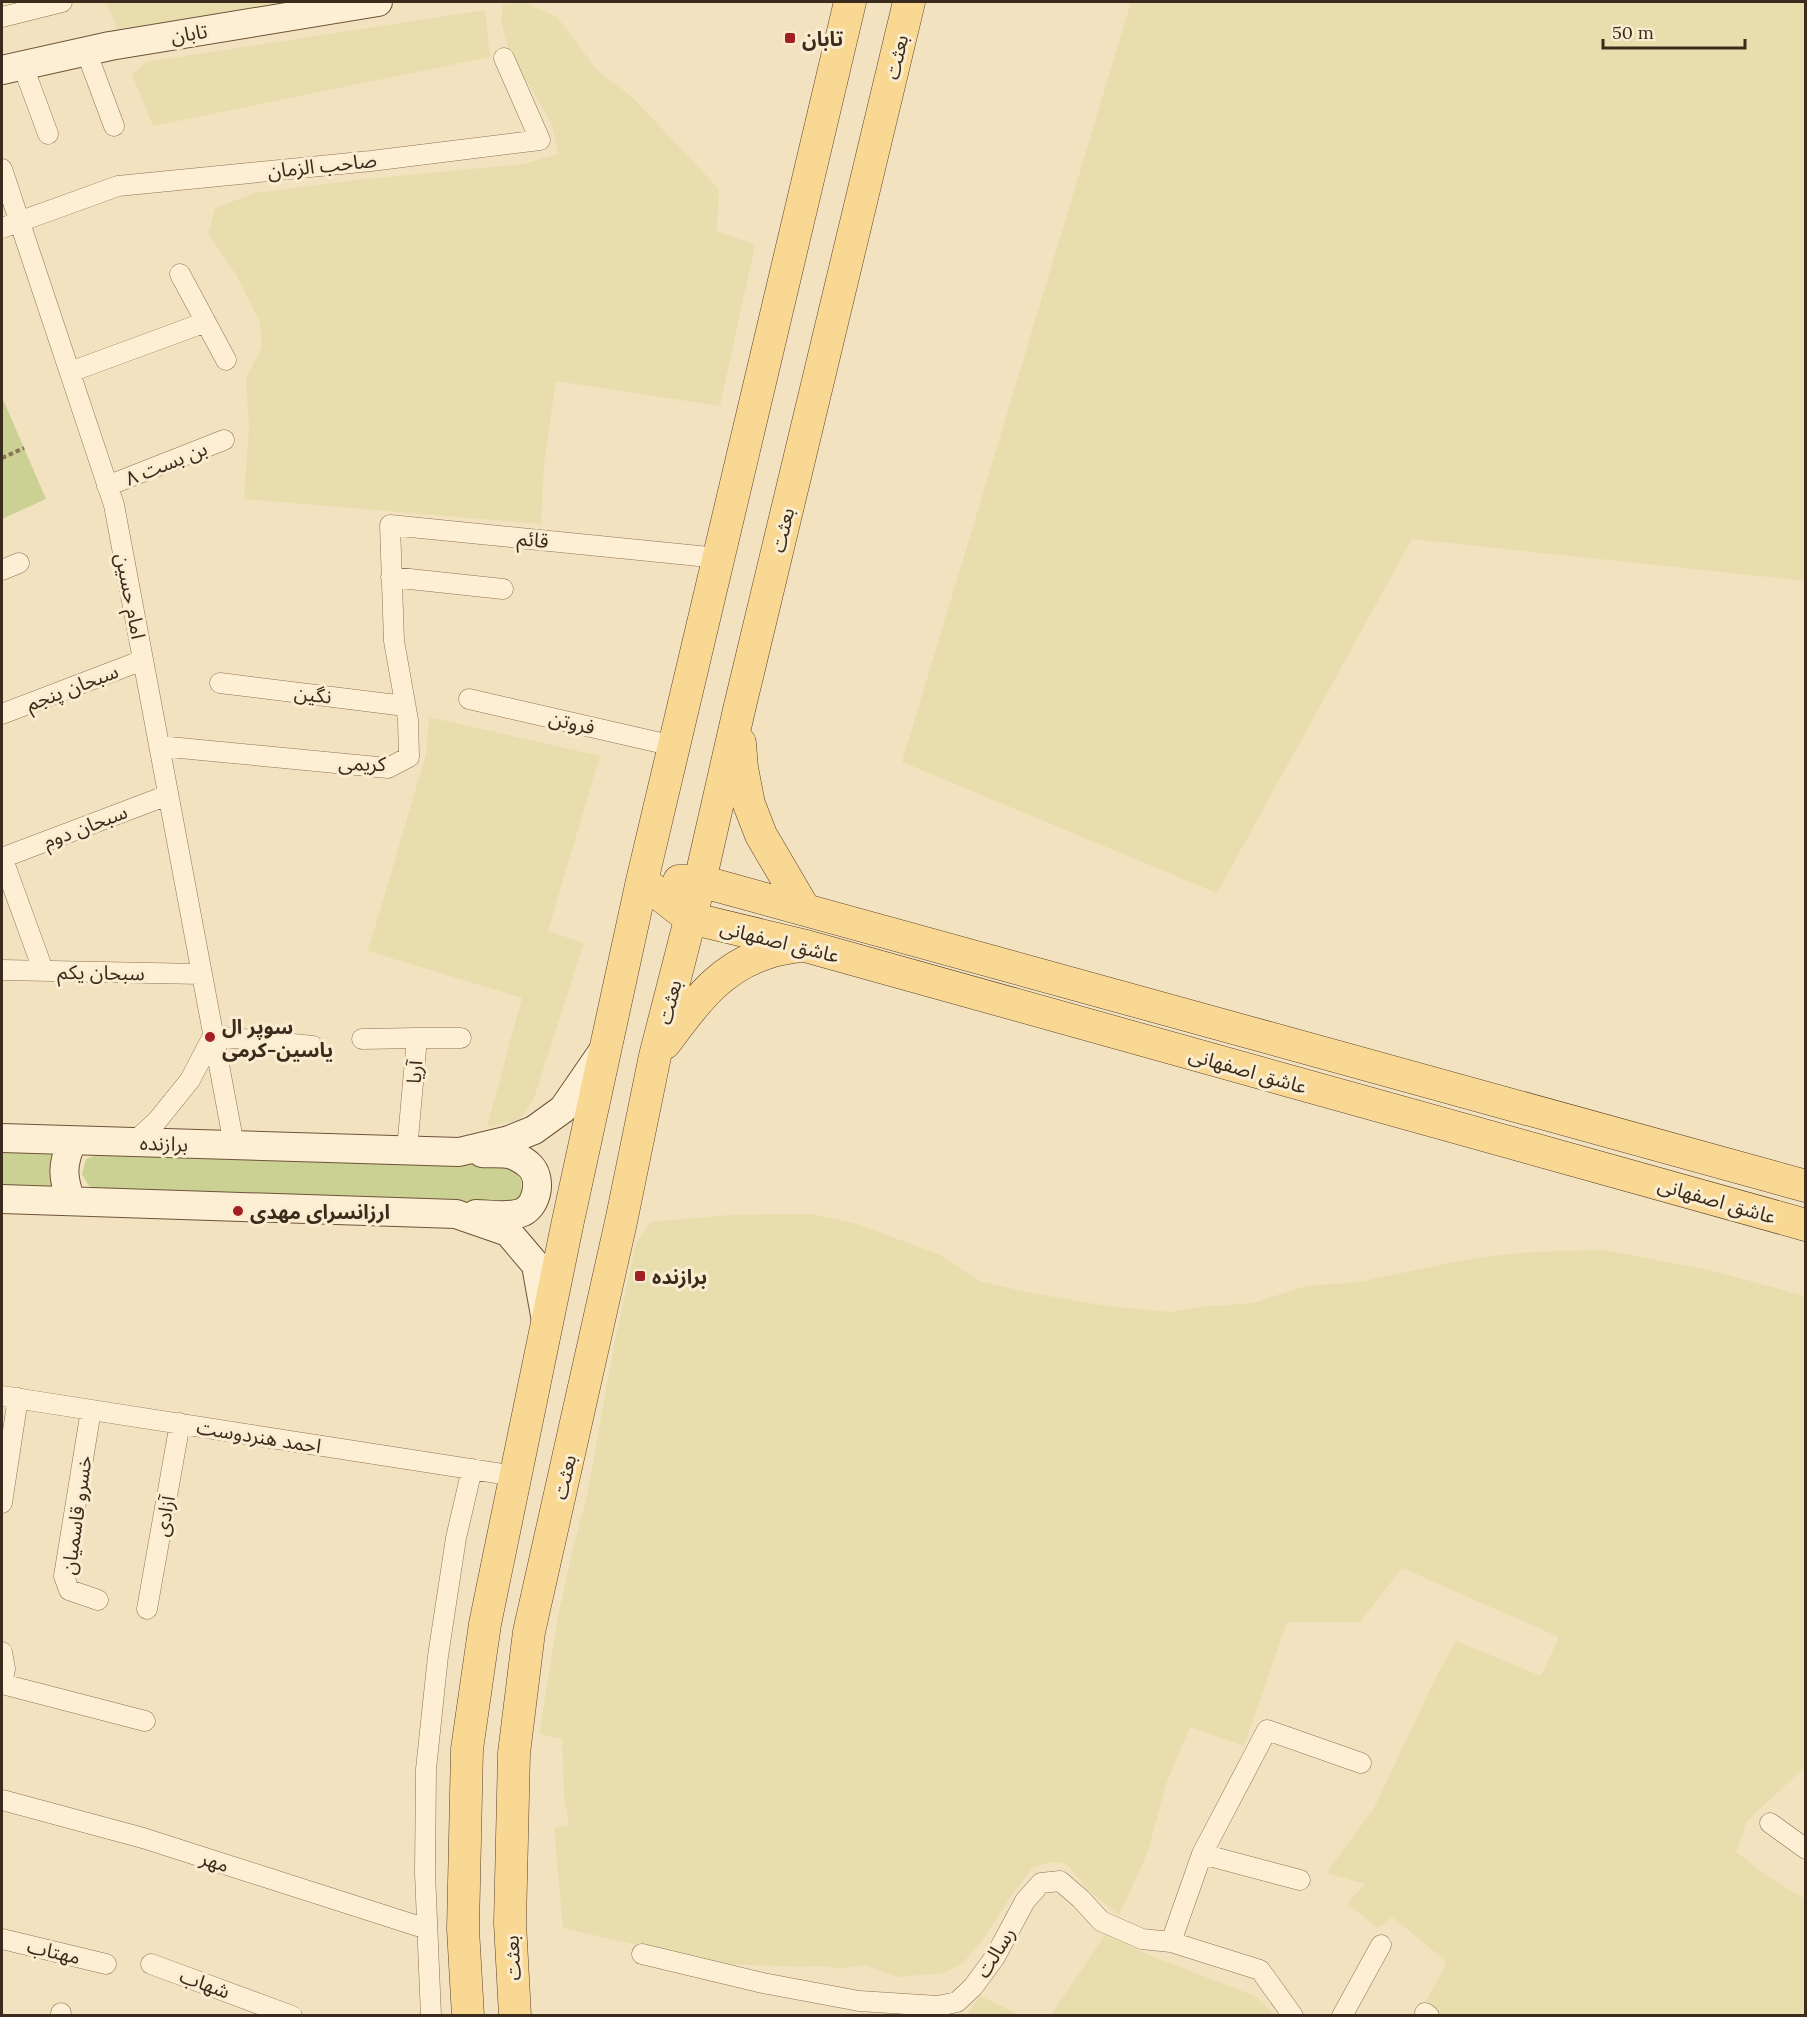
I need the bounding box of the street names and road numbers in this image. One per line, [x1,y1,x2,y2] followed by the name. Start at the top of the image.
[169,18,209,48] street label: تابان
[879,32,913,82] street label: بعثت
[266,147,378,183] street label: صاحب الزمان
[121,435,211,491] street label: بن بست ۸
[765,505,799,555] street label: بعثت
[516,525,550,556] street label: قائم
[107,551,152,642] street label: امام حسین
[22,658,123,719] street label: سبحان پنجم
[293,679,333,709] street label: نگین
[547,705,597,739] street label: فروتن
[338,750,387,776] street label: کریمی
[39,799,132,856] street label: سبحان دوم
[718,914,842,969] street label: عاشق اصفهانی
[57,959,145,988] street label: سبحان یکم
[651,977,687,1027] street label: بعثت
[1186,1041,1310,1100] street label: عاشق اصفهانی
[401,1058,428,1085] street label: آریا
[139,1130,189,1156] street label: برازنده
[1655,1171,1779,1230] street label: عاشق اصفهانی
[195,1414,323,1458] street label: احمد هنردوست
[547,1452,581,1502] street label: بعثت
[55,1454,97,1576] street label: خسرو قاسمیان
[148,1492,180,1538] street label: آزادی
[197,1844,232,1877] street label: مهر
[970,1922,1020,1982] street label: رسالت
[25,1933,83,1969] street label: مهتاب
[498,1935,526,1981] street label: بعثت
[177,1962,233,2004] street label: شهاب

